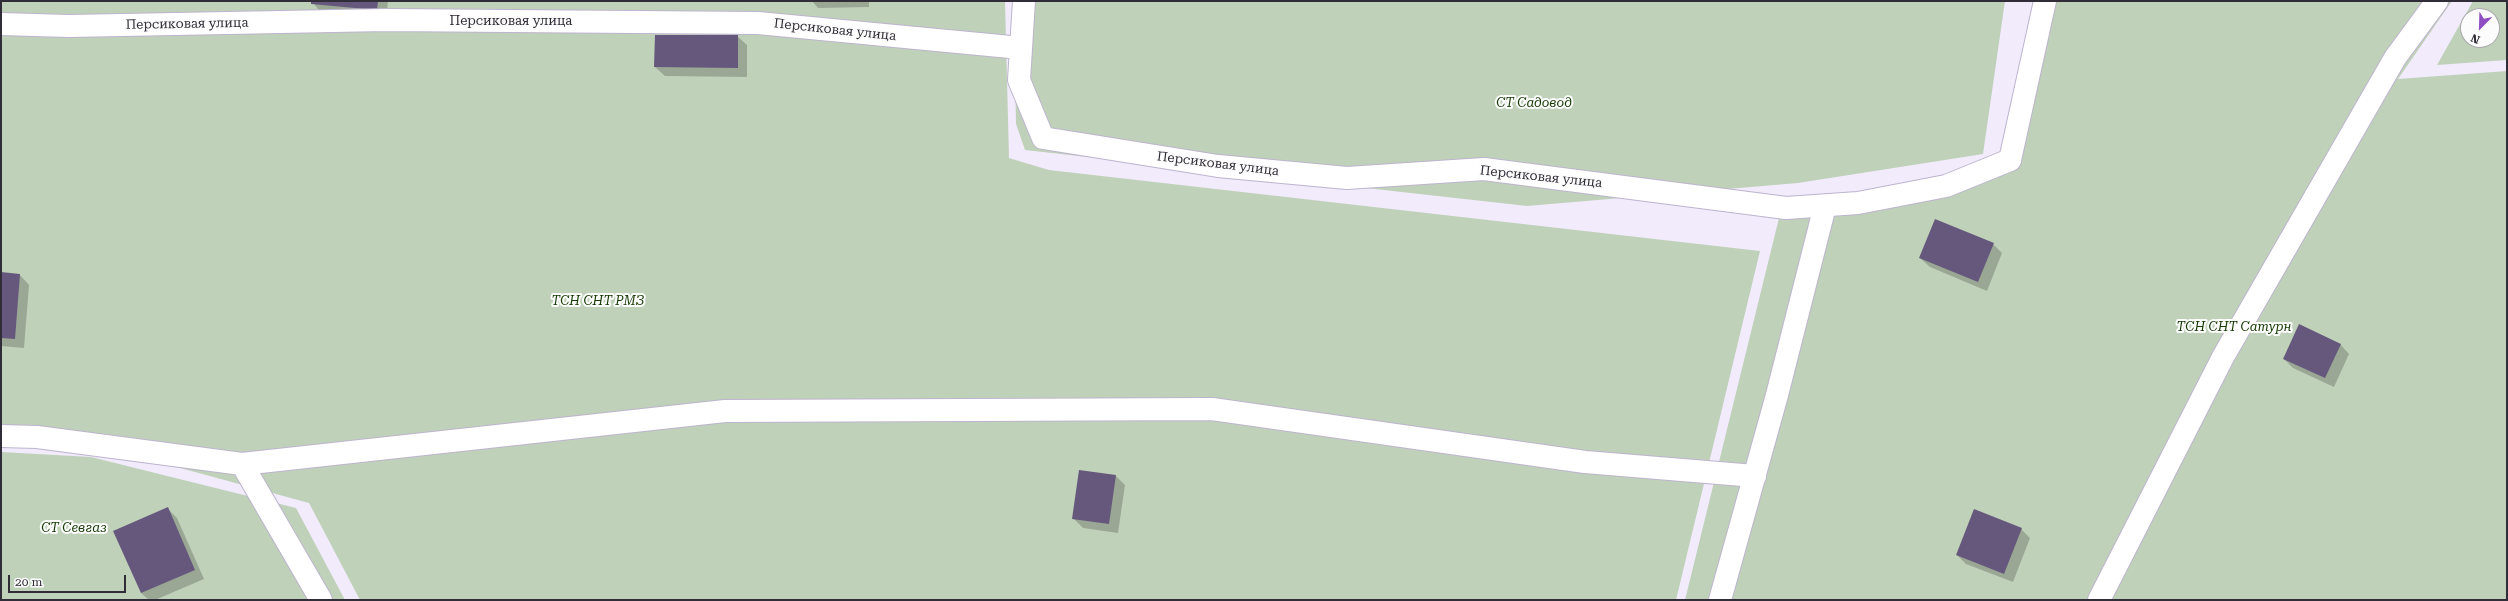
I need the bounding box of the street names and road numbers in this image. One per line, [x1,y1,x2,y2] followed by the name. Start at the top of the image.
[450,13,572,29] street label: Персиковая улица
[125,15,249,33] street label: Персиковая улица
[773,16,897,44] street label: Персиковая улица
[1156,149,1280,179] street label: Персиковая улица
[1479,163,1603,191] street label: Персиковая улица

